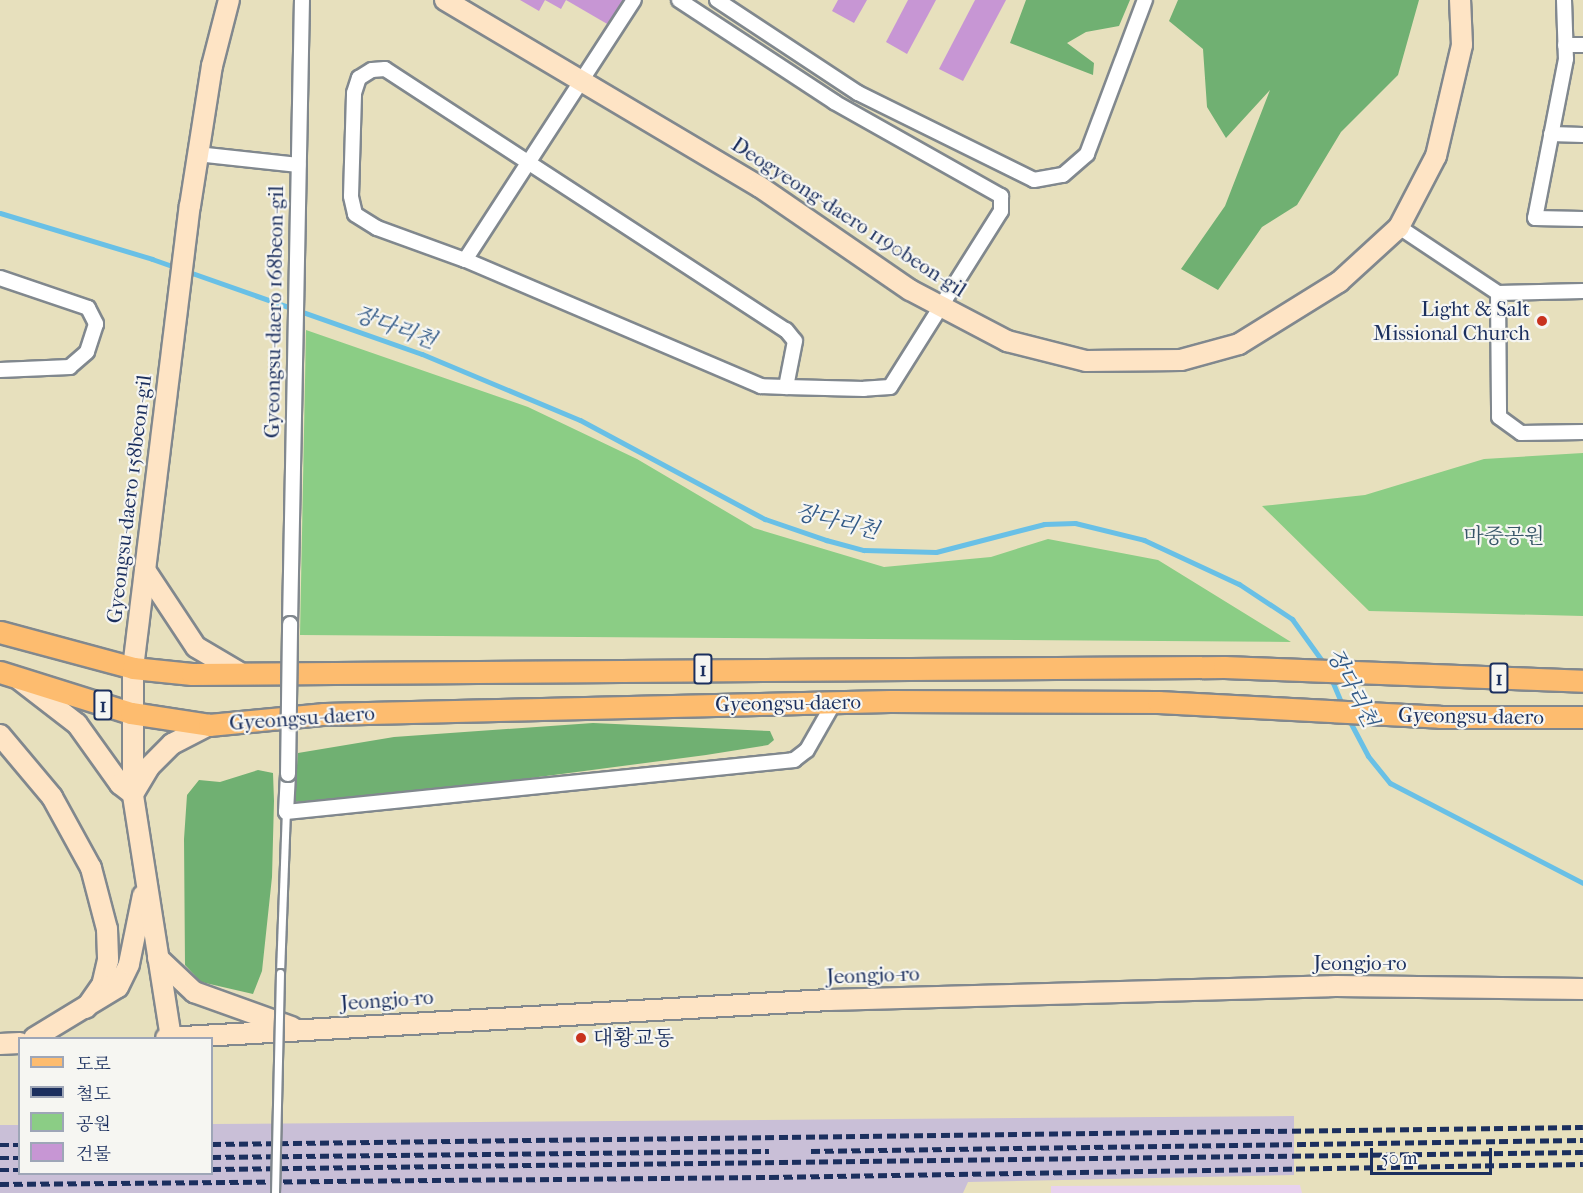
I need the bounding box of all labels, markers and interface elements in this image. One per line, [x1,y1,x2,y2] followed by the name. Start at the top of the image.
[727,132,971,302] street label: Deogyeong-daero 1190beon-gil
[259,186,289,438] street label: Gyeongsu-daero 168beon-gil
[1373,296,1530,346] place label: Light & Salt Missional Church
[351,301,439,355] water label: 장다리천
[1535,314,1549,328] marker: Light & Salt Missional Church
[101,373,157,625] street label: Gyeongsu-daero 158beon-gil
[793,499,881,545] water label: 장다리천
[1463,523,1545,549] park label: 마중공원
[1321,644,1383,732] water label: 장다리천
[692,652,714,686] road number: 1
[1488,661,1510,695] road number: 1
[92,688,114,722] road number: 1
[715,689,861,717] street label: Gyeongsu-daero
[228,700,376,736] street label: Gyeongsu-daero
[1398,702,1544,730] street label: Gyeongsu-daero
[1313,950,1407,976] street label: Jeongjo-ro
[826,961,920,989] street label: Jeongjo-ro
[340,984,434,1016] street label: Jeongjo-ro
[593,1025,674,1051] place label: 대황교동
[574,1031,588,1045] marker: 대황교동
[18,1037,213,1175] legend
[76,1054,111,1075] text: 도로
[76,1084,111,1105] text: 철도
[76,1114,111,1135] text: 공원
[1373,1136,1494,1174] scale bar
[76,1144,111,1165] text: 건물
[1381,1148,1417,1169] text: 50 m

